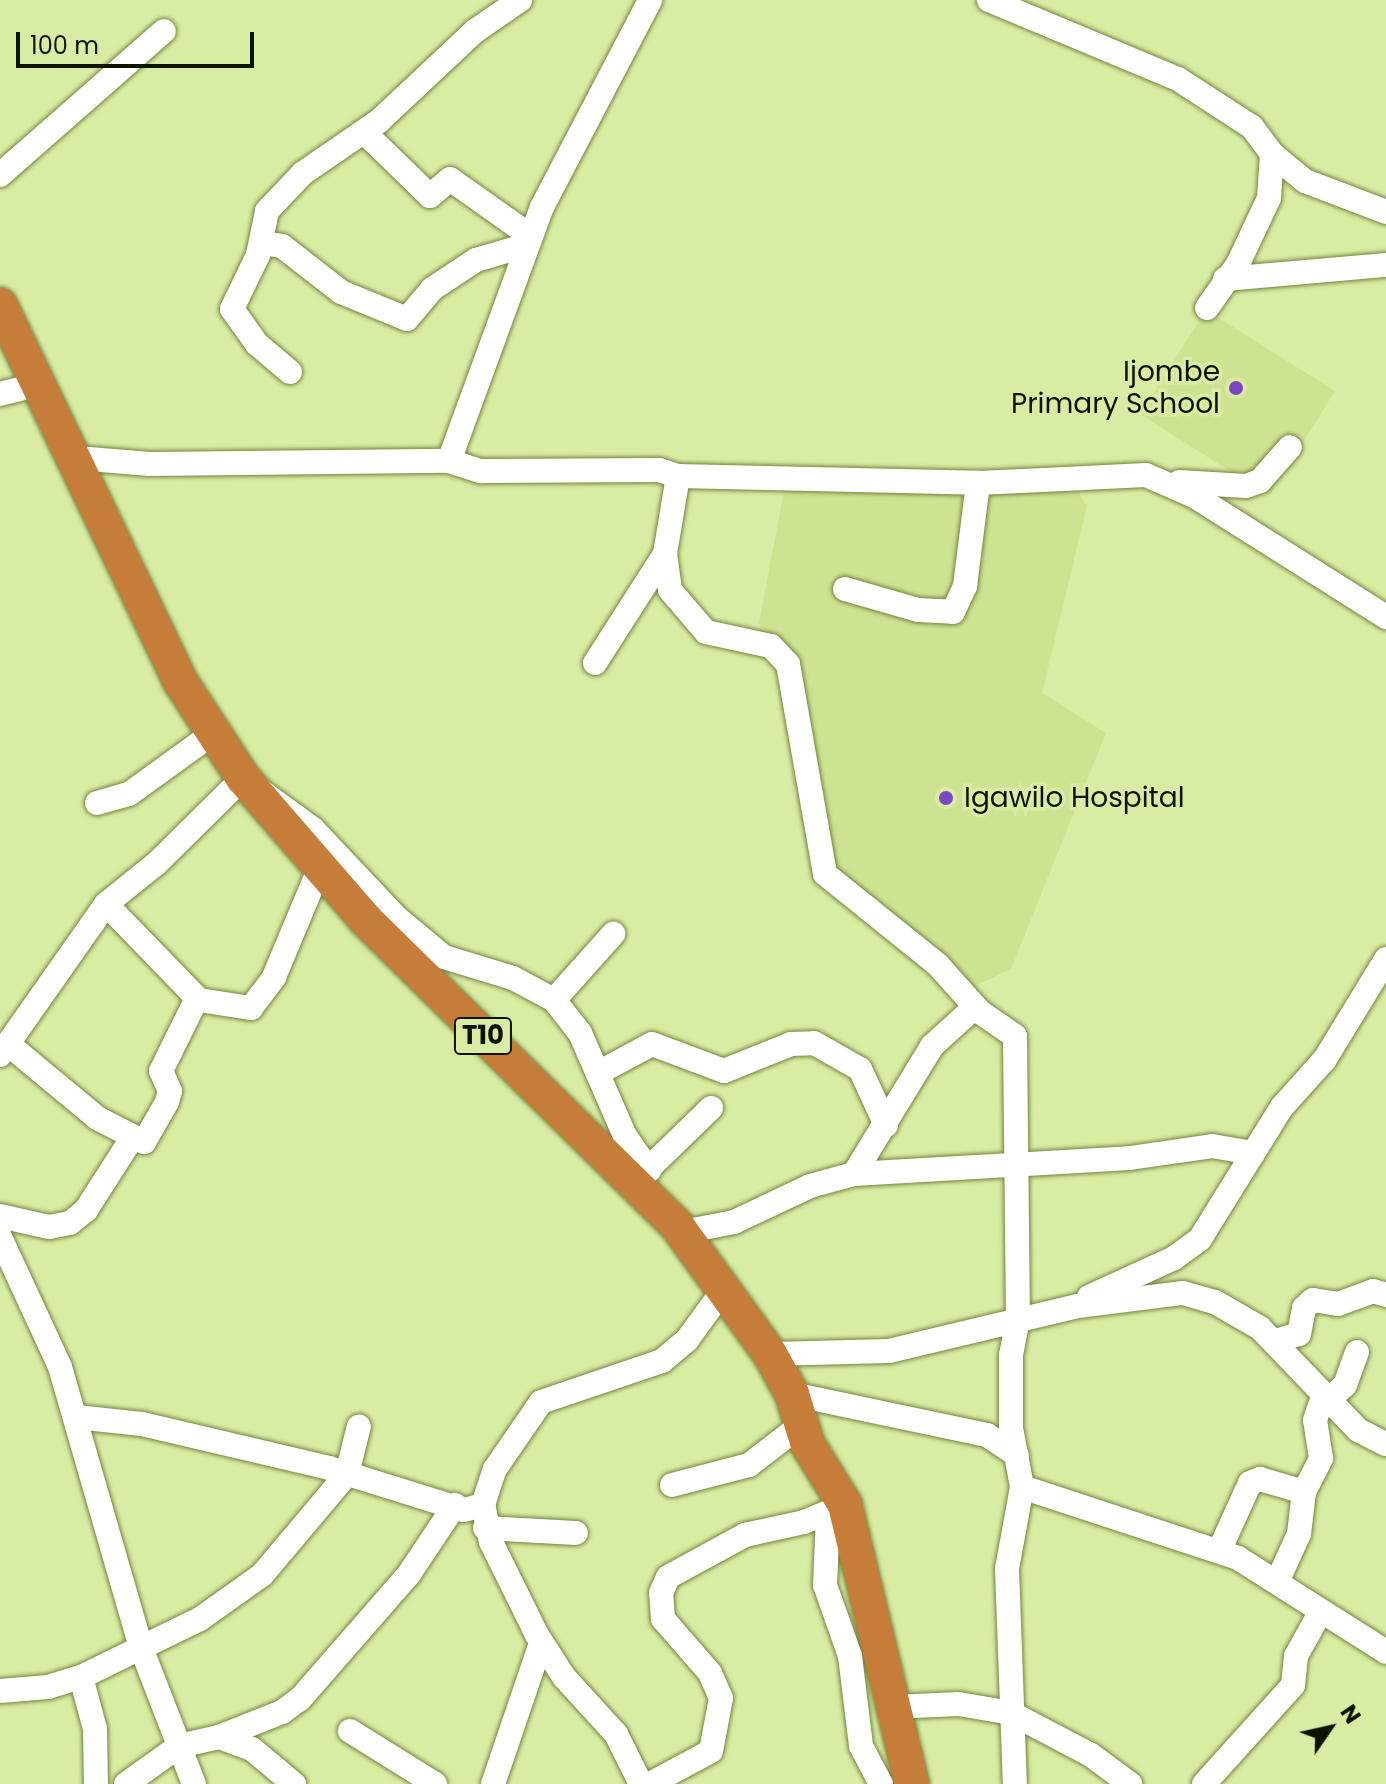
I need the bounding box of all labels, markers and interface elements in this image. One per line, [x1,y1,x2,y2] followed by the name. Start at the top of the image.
[20,16,258,66] scale bar
[30,29,99,62] text: 100 m
[1011,355,1220,421] place label: Ijombe Primary School
[1227,379,1245,397] marker: Ijombe Primary School
[964,781,1185,815] place label: Igawilo Hospital
[935,787,957,809] marker: Igawilo Hospital
[453,1014,513,1058] road number: T10
[1290,1688,1370,1768] north arrow
[1333,1699,1368,1730] text: N

